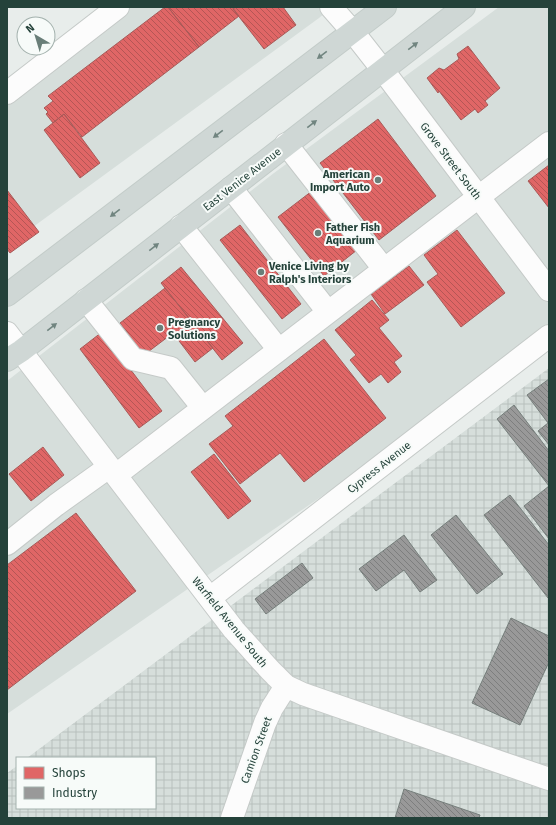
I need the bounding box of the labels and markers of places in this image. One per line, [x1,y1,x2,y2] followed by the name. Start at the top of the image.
[310,168,371,194] place label: American Import Auto
[373,175,383,185] marker: American Import Auto
[325,221,380,247] place label: Father Fish Aquarium
[313,228,323,238] marker: Father Fish Aquarium
[268,260,352,286] place label: Venice Living by Ralph's Interiors
[256,267,266,277] marker: Venice Living by Ralph's Interiors
[168,316,221,342] place label: Pregnancy Solutions
[155,323,165,333] marker: Pregnancy Solutions

